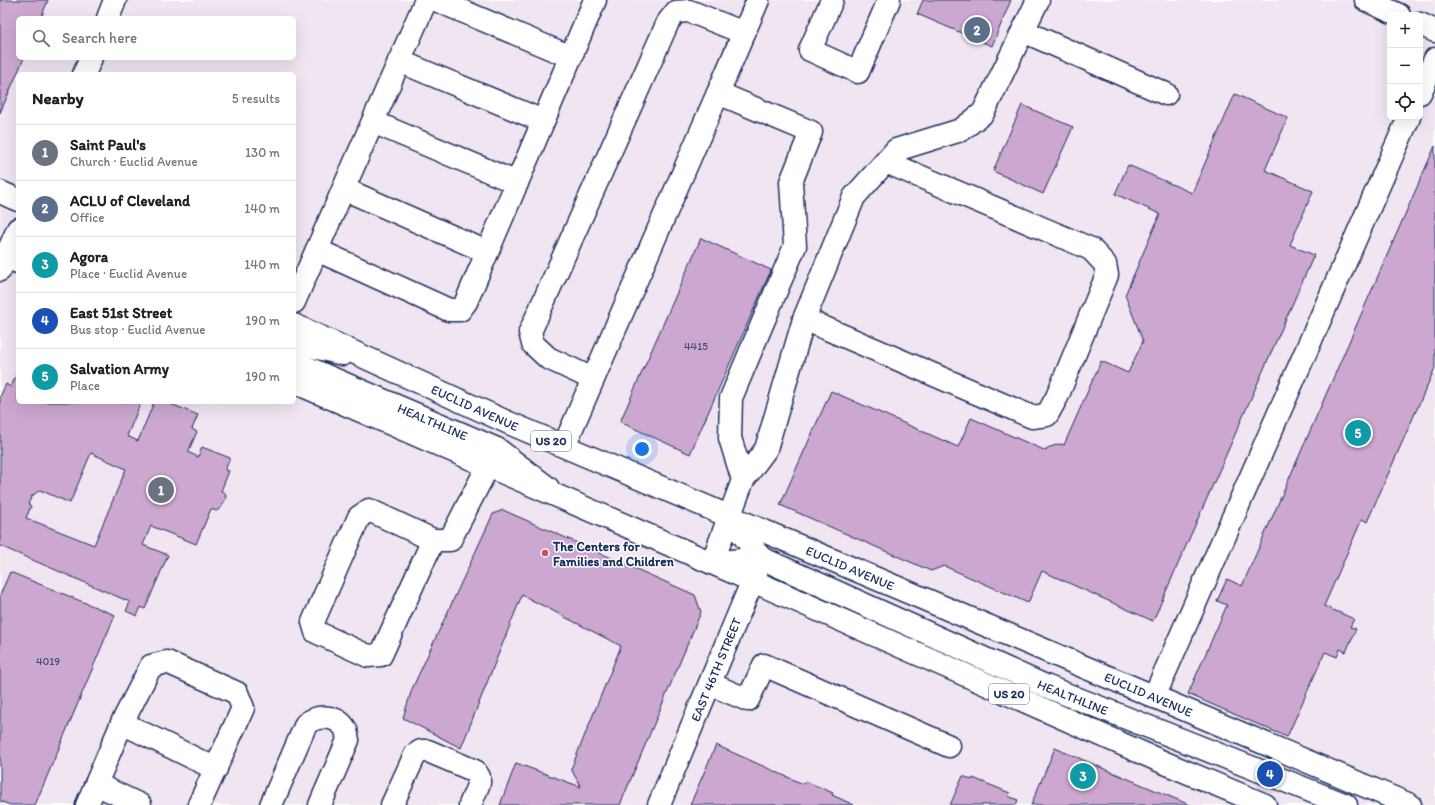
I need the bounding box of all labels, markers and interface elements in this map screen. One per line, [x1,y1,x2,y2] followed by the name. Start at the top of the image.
[1387,12,1423,120] map controls
[1387,12,1423,48] button: +
[964,15,990,45] pin: 2
[16,16,296,60] search box
[30,27,52,49] icon: search
[62,29,137,47] text: Search here
[1387,48,1423,84] button: −
[1387,84,1423,120] button: locate
[32,88,84,108] text: Nearby
[232,91,280,106] text: 5 results
[70,136,146,154] text: Saint Paul's
[42,145,48,160] text: 1
[245,145,280,160] text: 130 m
[70,154,198,169] text: Church · Euclid Avenue
[70,192,190,210] text: ACLU of Cleveland
[42,201,48,216] text: 2
[244,201,280,216] text: 140 m
[70,210,105,225] text: Office
[70,248,108,266] text: Agora
[41,257,49,272] text: 3
[244,257,280,272] text: 140 m
[70,266,187,281] text: Place · Euclid Avenue
[70,304,172,322] text: East 51st Street
[41,313,49,328] text: 4
[245,313,280,328] text: 190 m
[70,322,206,337] text: Bus stop · Euclid Avenue
[684,340,708,353] house number: 4415
[70,360,169,378] text: Salvation Army
[42,369,48,384] text: 5
[245,369,280,384] text: 190 m
[70,378,100,393] text: Place
[429,381,521,434] street label: EUCLID AVENUE
[395,400,470,443] street label: HEALTHLINE
[1345,418,1371,448] pin: 5
[531,431,571,451] road number: US 20
[632,439,652,459] your location
[148,475,174,505] pin: 1
[552,539,674,569] place label: The Centers for Families and Children
[804,542,897,593] street label: EUCLID AVENUE
[540,548,550,558] marker: The Centers for Families and Children
[687,614,744,724] street label: EAST 46TH STREET
[36,655,60,668] house number: 4019
[1102,669,1195,720] street label: EUCLID AVENUE
[1035,676,1111,718] street label: HEALTHLINE
[989,684,1029,704] road number: US 20
[1257,759,1283,789] pin: 4
[1070,761,1096,791] pin: 3

